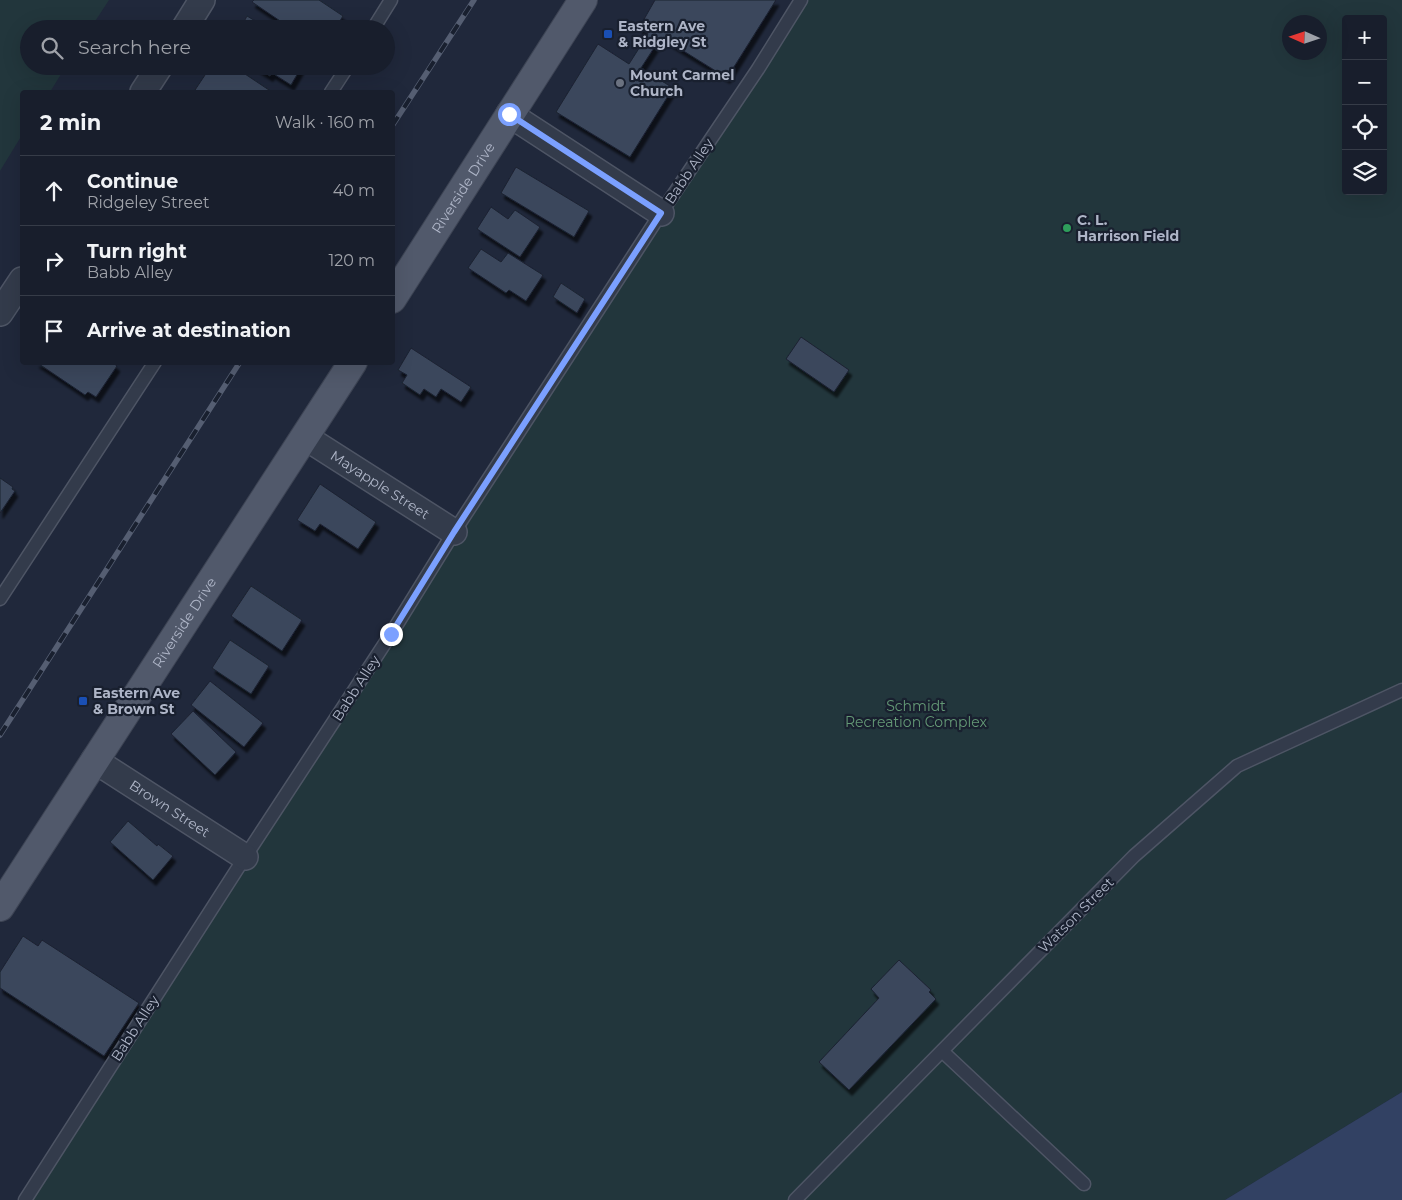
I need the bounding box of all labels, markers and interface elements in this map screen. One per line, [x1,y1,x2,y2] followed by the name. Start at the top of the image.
[1282,15,1327,60] north arrow
[1342,15,1387,195] map controls
[1342,15,1387,60] button: +
[618,17,707,51] place label: Eastern Ave & Ridgley St
[20,20,395,75] search box
[602,28,614,40] marker: Eastern Ave & Ridgley St
[38,34,66,62] icon: search
[78,36,191,59] text: Search here
[1342,60,1387,105] button: −
[630,66,734,100] place label: Mount Carmel Church
[614,77,626,89] marker: Mount Carmel Church
[498,103,521,126] route start
[1342,105,1387,150] button: locate
[40,110,101,135] text: 2 min
[275,113,375,132] text: Walk · 160 m
[661,135,718,207] street label: Babb Alley
[427,139,499,237] street label: Riverside Drive
[1342,150,1387,195] button: layers
[87,170,178,193] text: Continue
[40,177,68,205] icon: ahead
[333,181,375,200] text: 40 m
[87,193,209,212] text: Ridgeley Street
[1077,211,1179,245] place label: C. L. Harrison Field
[1061,222,1073,234] marker: C. L. Harrison Field
[87,240,187,263] text: Turn right
[40,247,68,275] icon: right
[328,251,375,270] text: 120 m
[87,263,173,282] text: Babb Alley
[40,317,68,345] icon: arrive
[87,319,291,342] text: Arrive at destination
[327,447,433,523] street label: Mayapple Street
[148,574,220,671] street label: Riverside Drive
[380,623,403,646] route end
[328,651,384,724] street label: Babb Alley
[93,684,180,718] place label: Eastern Ave & Brown St
[77,695,89,707] marker: Eastern Ave & Brown St
[845,697,988,731] park label: Schmidt Recreation Complex
[126,776,214,841] street label: Brown Street
[1034,873,1118,957] street label: Watson Street
[107,991,163,1064] street label: Babb Alley

